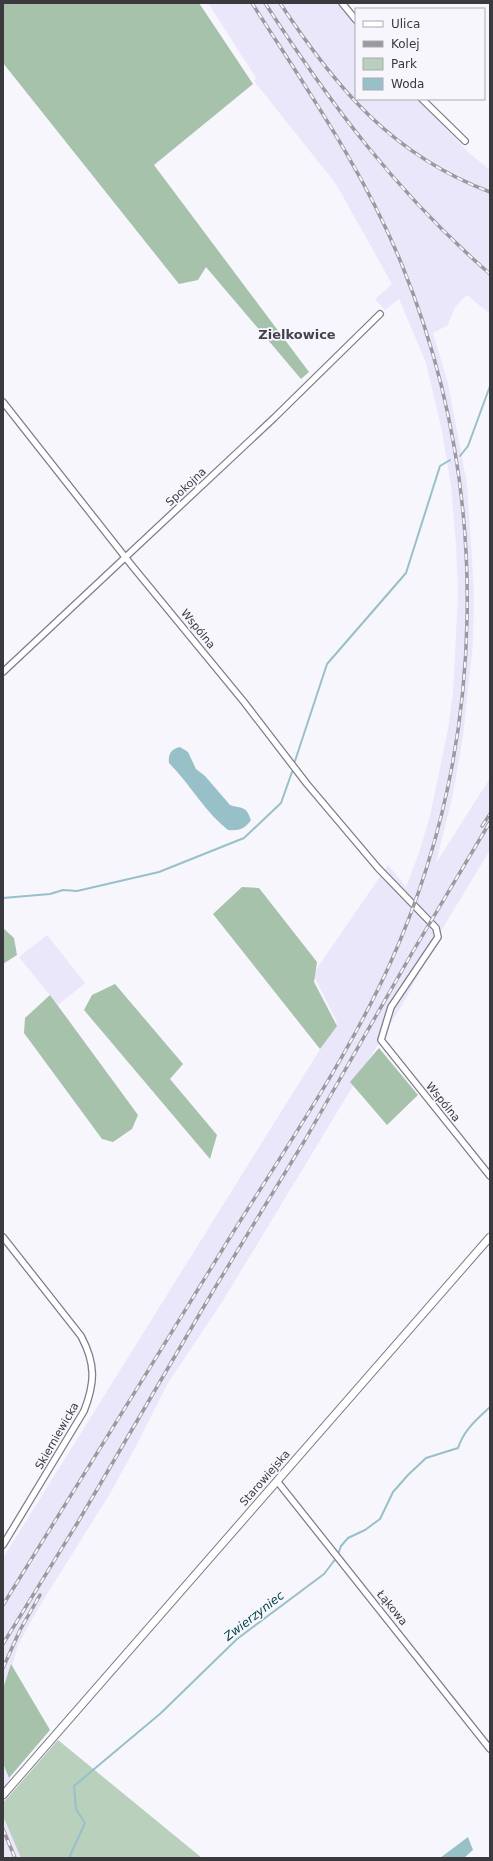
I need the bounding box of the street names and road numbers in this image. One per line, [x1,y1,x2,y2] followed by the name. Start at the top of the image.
[163,465,209,509] street label: Spokojna
[178,607,218,651] street label: Wspólna
[423,1080,463,1124] street label: Wspólna
[33,1400,81,1472] street label: Skierniewicka
[237,1447,293,1509] street label: Starowiejska
[373,1587,410,1628] street label: Łąkowa

